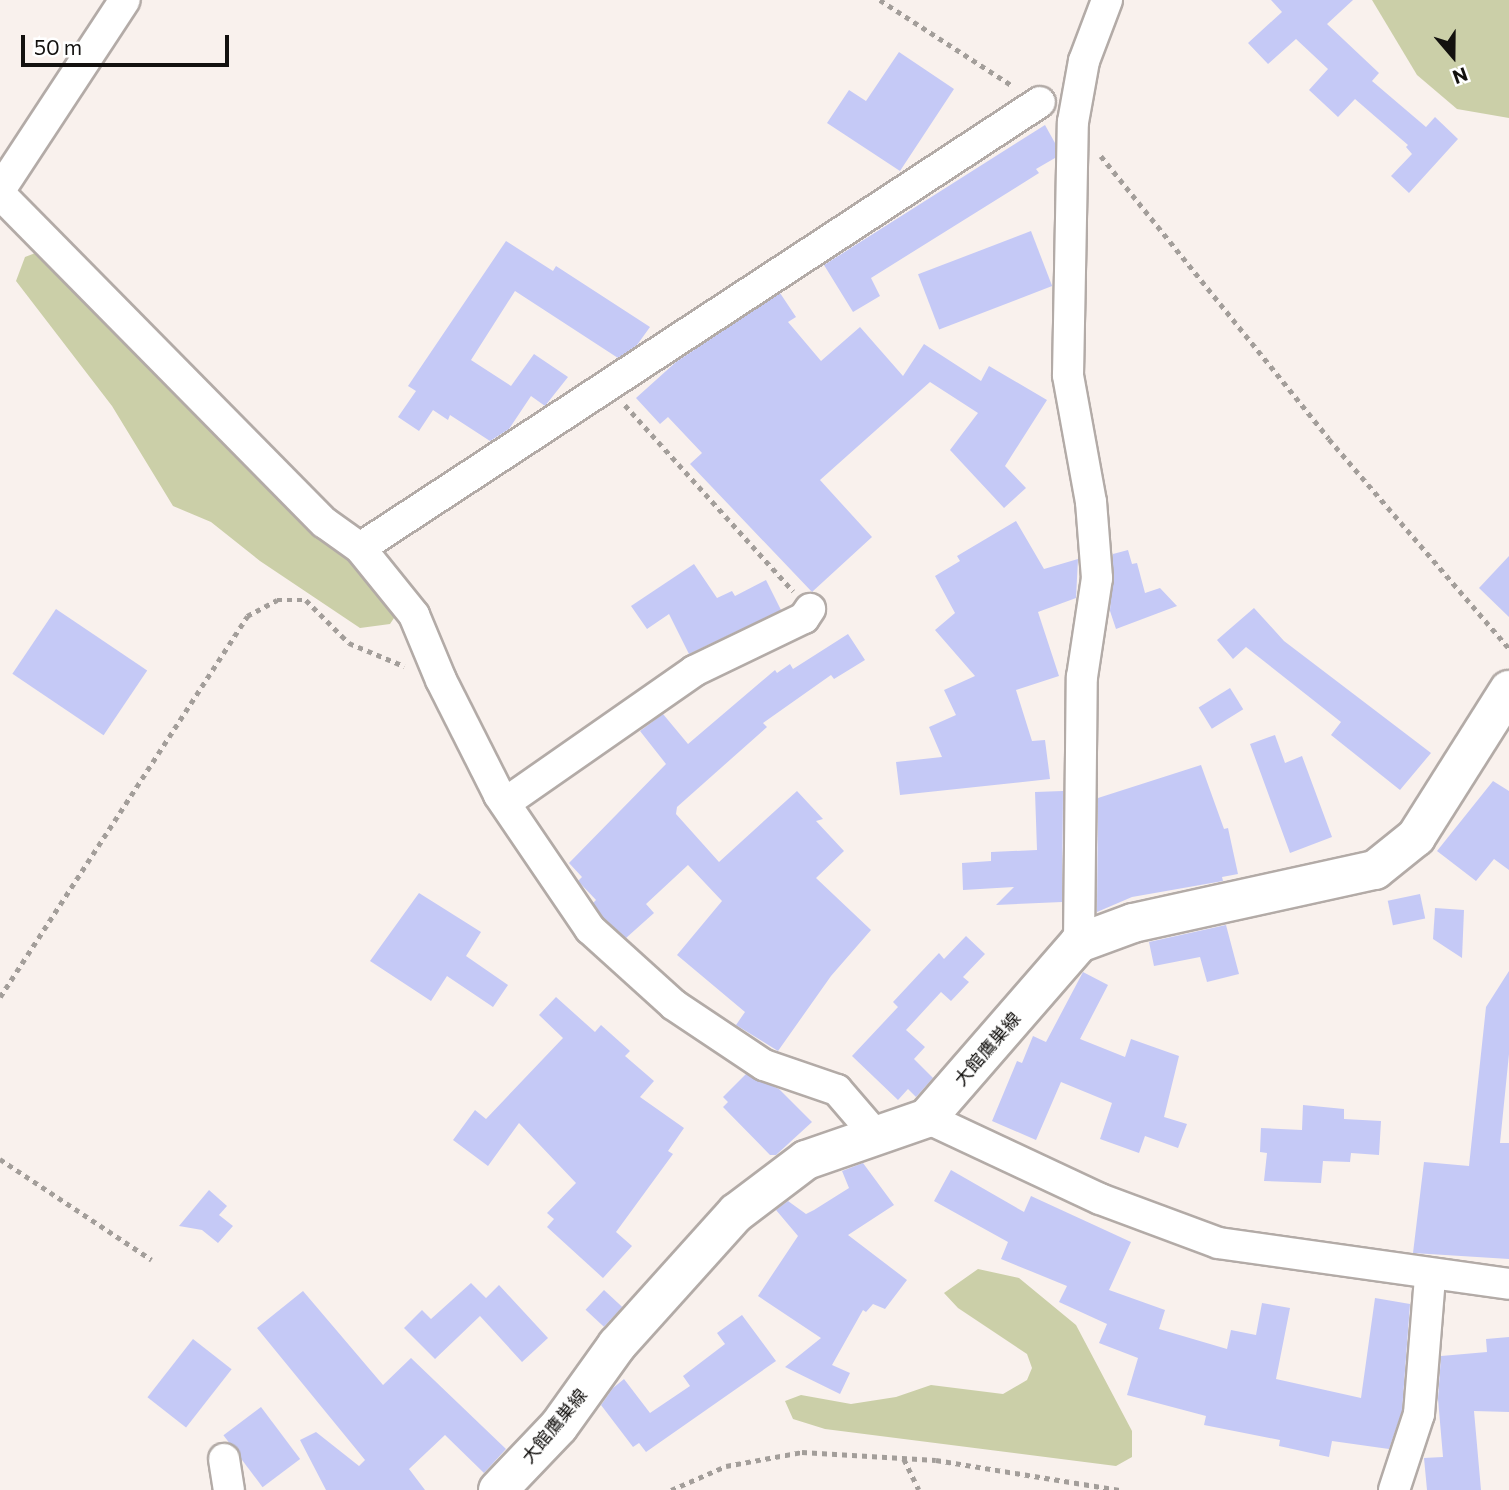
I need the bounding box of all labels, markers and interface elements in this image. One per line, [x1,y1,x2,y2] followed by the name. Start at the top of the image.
[24,21,233,65] scale bar
[1418,21,1488,91] north arrow
[34,34,82,59] text: 50 m
[1450,63,1471,89] text: N
[949,1008,1025,1090] street label: 大館鷹巣線
[517,1385,591,1467] street label: 大館鷹巣線

